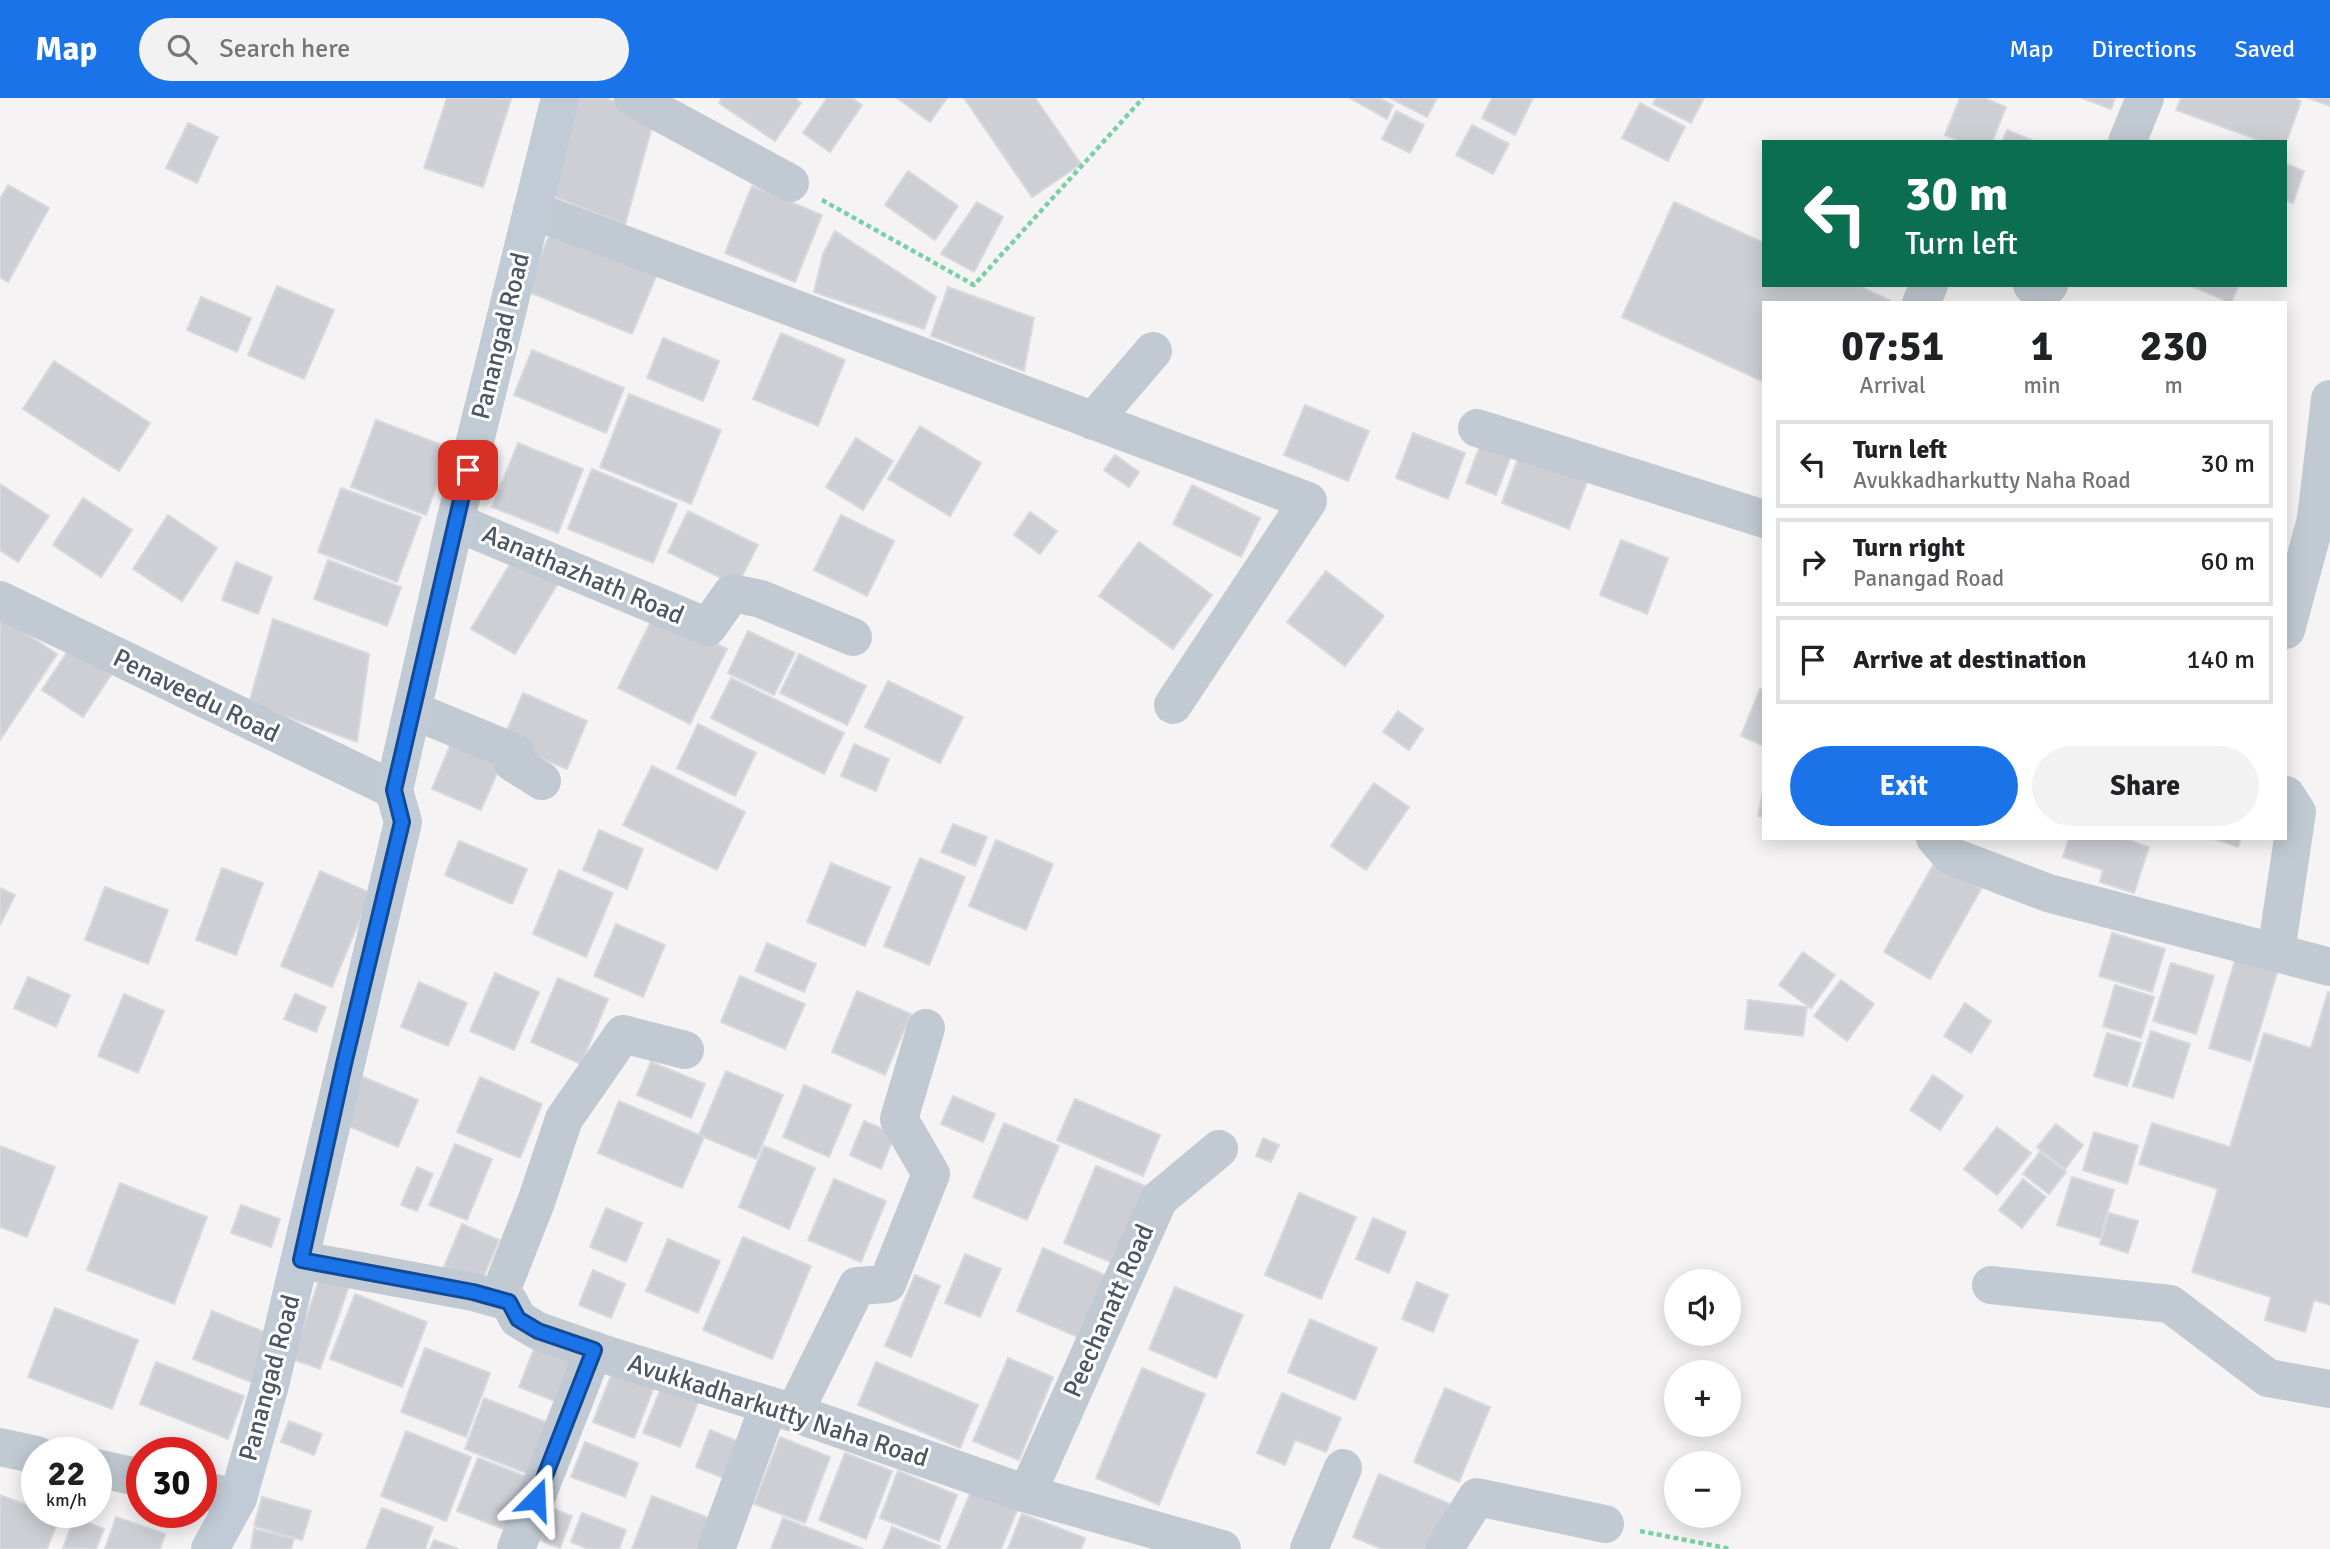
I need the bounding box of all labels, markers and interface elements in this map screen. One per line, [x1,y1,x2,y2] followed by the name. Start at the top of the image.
[139,18,629,81] search box
[35,29,97,70] text: Map
[163,30,201,68] icon: search
[219,33,350,65] text: Search here
[2009,34,2054,64] text: Map
[2092,34,2197,64] text: Directions
[2235,34,2295,64] text: Saved
[1905,164,2008,224] text: 30 m
[1790,168,1881,259] icon: left
[1905,224,2018,263] text: Turn left
[465,249,537,423] street label: Panangad Road
[1841,321,1944,372] text: 07:51
[2031,321,2053,372] text: 1
[2140,321,2208,372] text: 230
[1860,371,1926,400] text: Arrival
[2023,371,2061,400] text: min
[2165,371,2183,400] text: m
[1853,434,1947,466] text: Turn left
[438,440,498,500] pin
[1794,445,1832,483] icon: left
[2200,448,2255,480] text: 30 m
[449,451,487,489] icon: arrive
[1853,466,2131,495] text: Avukkadharkutty Naha Road
[477,518,689,632] street label: Aanathazhath Road
[1853,532,1965,564] text: Turn right
[1794,543,1832,581] icon: right
[2200,546,2255,578] text: 60 m
[1853,564,2004,593] text: Panangad Road
[1794,641,1832,679] icon: arrive
[108,642,284,750] street label: Penaveedu Road
[1853,644,2086,676] text: Arrive at destination
[2186,644,2255,676] text: 140 m
[1790,746,2018,826] button: Exit
[2032,746,2259,826] button: Share
[1056,1219,1162,1403] street label: Peechanatt Road
[1664,1269,1741,1528] map controls
[1664,1269,1741,1346] button: sound
[232,1291,308,1465] street label: Panangad Road
[624,1347,932,1475] street label: Avukkadharkutty Naha Road
[1664,1360,1741,1437] button: +
[126,1437,217,1528] speed limit sign: 30
[1664,1451,1741,1528] button: −
[48,1452,85,1495] text: 22
[499,1462,573,1536] position arrow
[46,1489,87,1511] text: km/h

